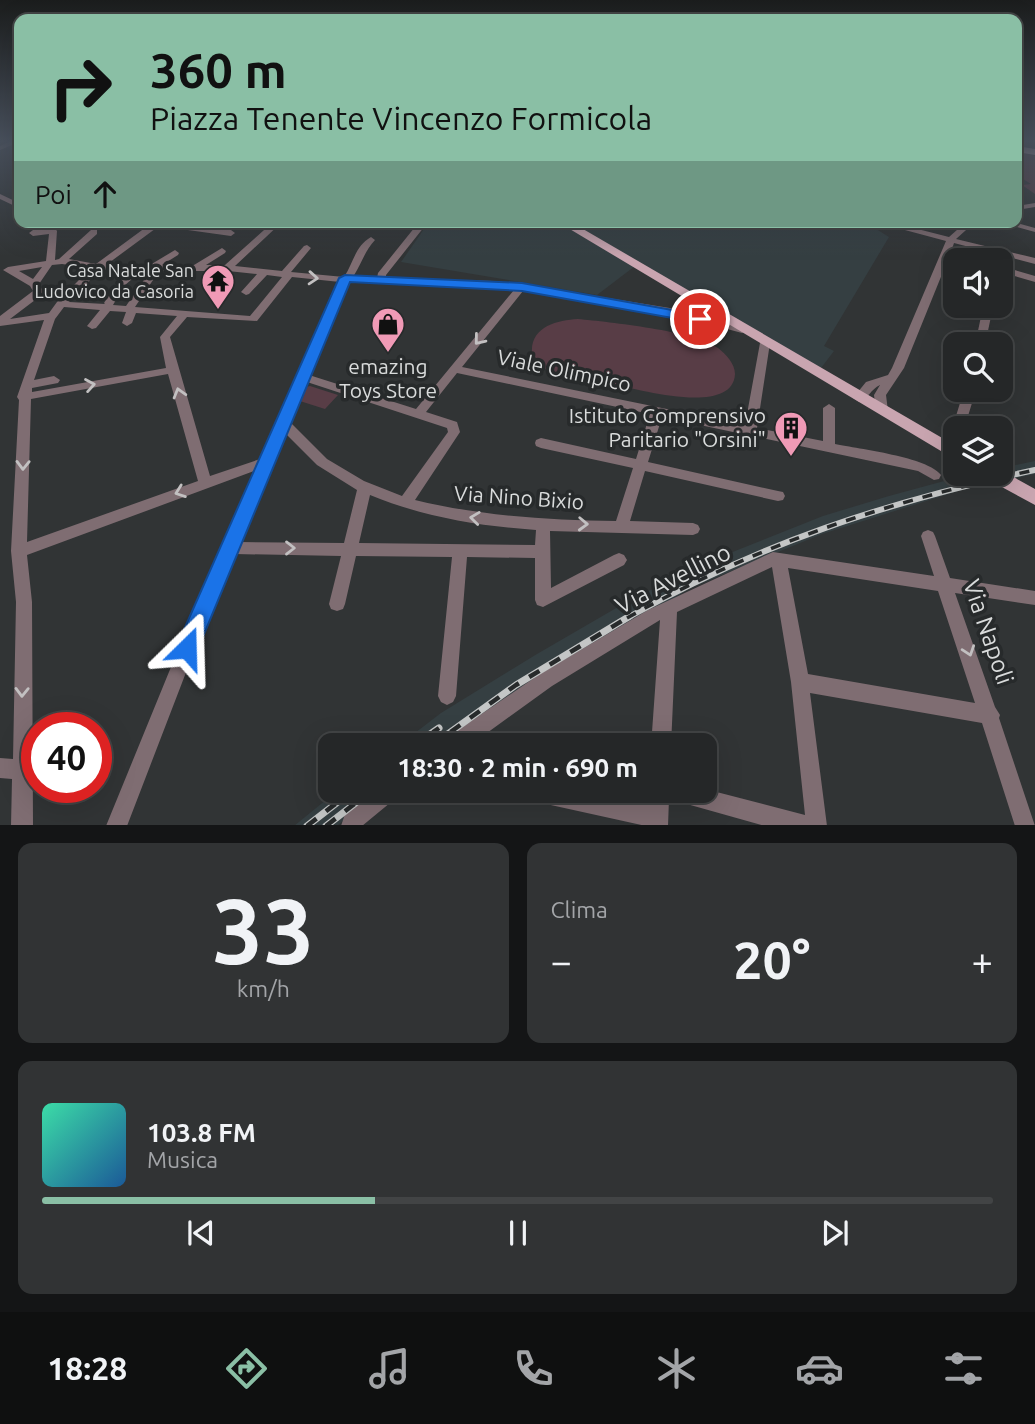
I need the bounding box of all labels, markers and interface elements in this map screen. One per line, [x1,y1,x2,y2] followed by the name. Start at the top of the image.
[35,42,126,133] icon: right
[150,42,287,97] text: 360 m
[150,100,652,136] text: Piazza Tenente Vincenzo Formicola
[86,175,124,213] icon: ahead
[35,180,72,209] text: Poi
[943,248,1013,486] map controls
[943,248,1013,318] button: sound
[34,260,194,301] place label: Casa Natale San Ludovico da Casoria
[199,262,237,311] temple icon: Casa Natale San Ludovico da Casoria
[308,270,319,285] one-way arrow
[670,289,730,349] pin
[681,300,719,338] icon: arrive
[369,305,407,354] shop icon: emazing Toys Store
[474,332,487,344] one-way arrow
[943,332,1013,402] button: search
[495,344,633,396] street label: Viale Olimpico
[339,354,437,402] place label: emazing Toys Store
[84,378,96,393] one-way arrow
[173,387,188,399] one-way arrow
[569,403,766,451] place label: Istituto Comprensivo Paritario "Orsini"
[772,409,810,458] building icon: Istituto Comprensivo Paritario "Orsini"
[943,416,1013,486] button: layers
[15,460,31,471] one-way arrow
[453,480,585,514] street label: Via Nino Bixio
[175,483,187,497] one-way arrow
[469,511,480,526] one-way arrow
[577,517,588,532] one-way arrow
[610,538,735,619] street label: Via Avellino
[285,540,295,556] one-way arrow
[958,576,1019,688] street label: Via Napoli
[150,611,224,685] position arrow
[960,644,974,656] one-way arrow
[14,687,30,698] one-way arrow
[21,712,112,803] speed limit sign: 40
[397,753,638,782] text: 18:30 · 2 min · 690 m
[212,879,315,981] text: 33
[551,897,608,922] text: Clima
[733,931,810,989] text: 20°
[551,940,572,982] text: −
[972,940,993,982] text: +
[237,976,290,1001] text: km/h
[147,1118,256,1147] text: 103.8 FM
[147,1147,218,1172] text: Musica
[182,1214,220,1252] icon: previous
[499,1214,537,1252] icon: pause
[816,1214,854,1252] icon: next
[222,1344,271,1393] icon: directions
[365,1344,414,1393] icon: music
[509,1344,558,1393] icon: phone
[652,1344,701,1393] icon: climate
[795,1344,844,1393] icon: car
[939,1344,988,1393] icon: filters
[47,1350,127,1386] text: 18:28

